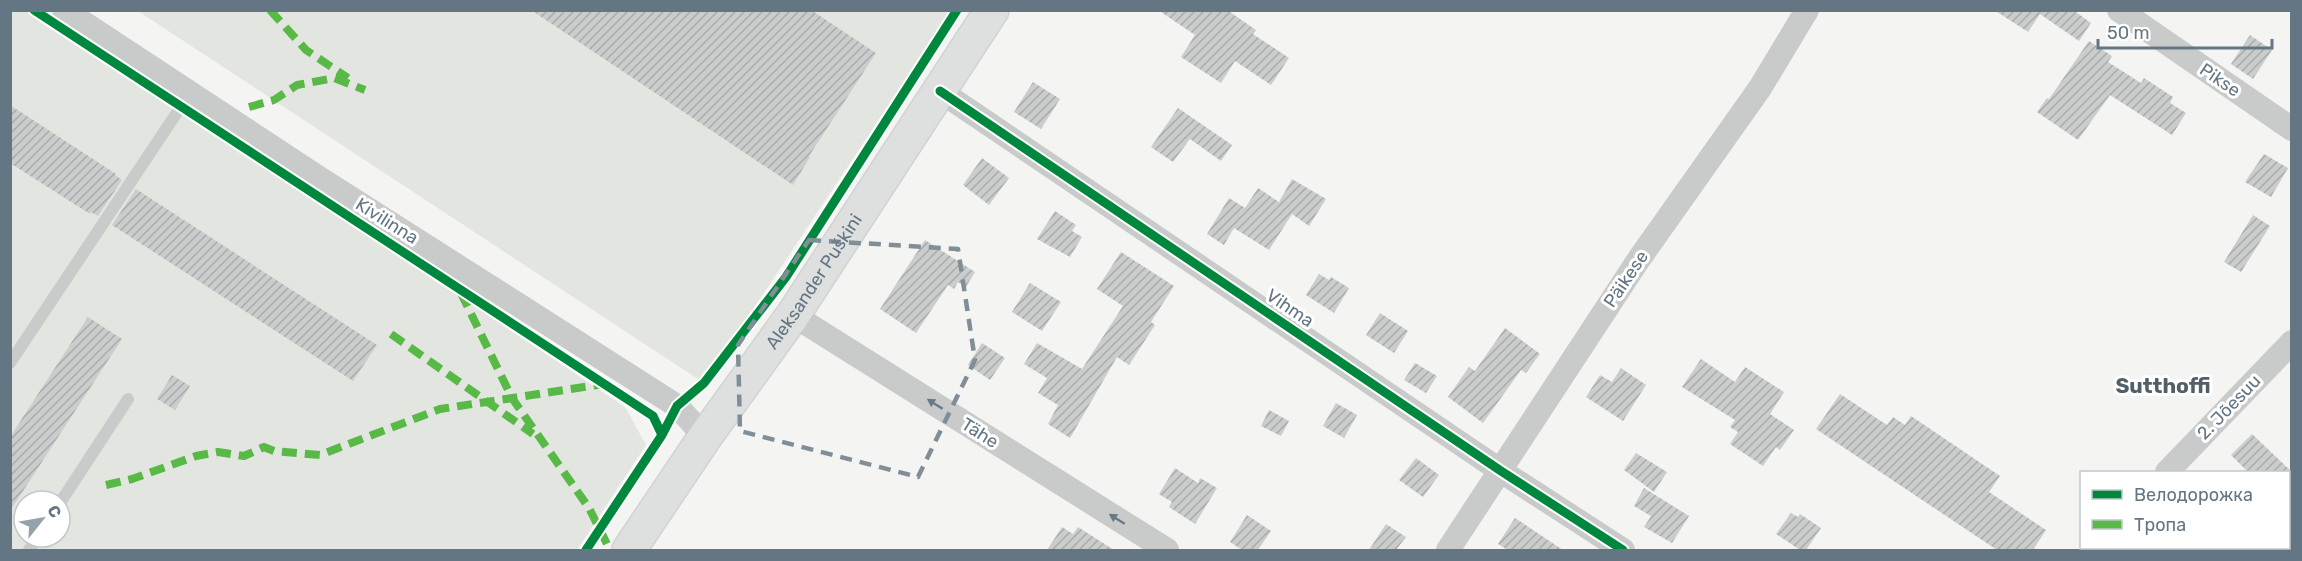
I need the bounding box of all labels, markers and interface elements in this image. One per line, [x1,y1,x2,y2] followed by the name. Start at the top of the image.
[2098,12,2272,50] scale bar
[2107,22,2150,44] text: 50 m
[2195,58,2245,102] street label: Pikse
[351,193,423,249] street label: Kivilinna
[761,210,867,354] street label: Aleksander Puškini
[1599,246,1653,312] street label: Päikese
[1262,284,1318,332] street label: Vihma
[2193,370,2265,444] street label: 2. Jõesuu
[2115,373,2211,398] district label: Sutthoffi
[927,399,943,410] one-way arrow
[957,413,1003,453] street label: Tähe
[2080,471,2290,549] legend
[2134,484,2253,506] text: Велодорожка
[12,489,72,549] north arrow
[43,502,65,521] text: С
[1109,514,1125,525] one-way arrow
[2134,514,2186,536] text: Тропа

